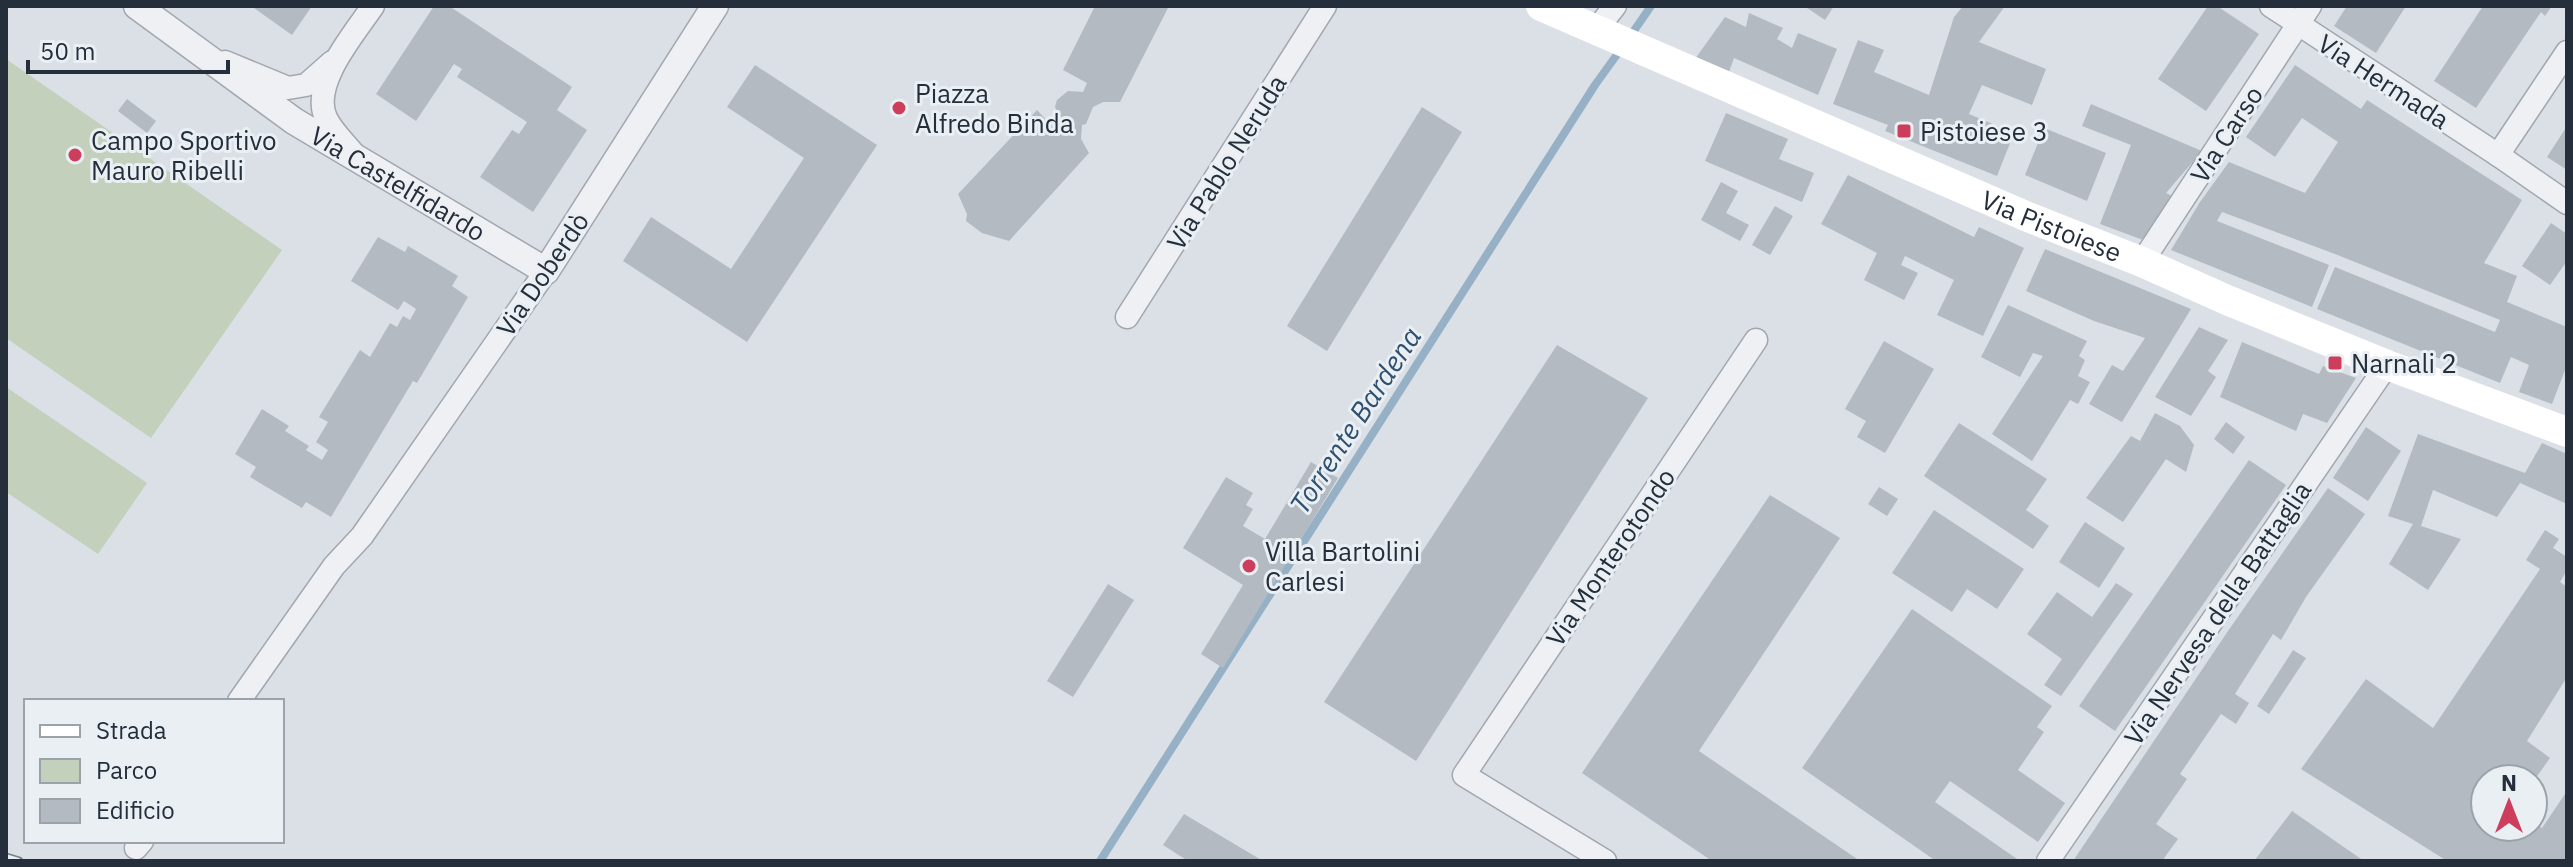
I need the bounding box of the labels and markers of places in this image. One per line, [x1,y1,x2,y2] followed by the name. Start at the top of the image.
[915,76,1074,140] place label: Piazza Alfredo Binda
[890,99,908,117] marker: Piazza Alfredo Binda
[1920,114,2048,148] place label: Pistoiese 3
[1895,122,1913,140] marker: Pistoiese 3
[91,123,277,187] place label: Campo Sportivo Mauro Ribelli
[66,146,84,164] marker: Campo Sportivo Mauro Ribelli
[2351,346,2457,380] place label: Narnali 2
[2326,354,2344,372] marker: Narnali 2
[1265,534,1420,598] place label: Villa Bartolini Carlesi
[1240,557,1258,575] marker: Villa Bartolini Carlesi

